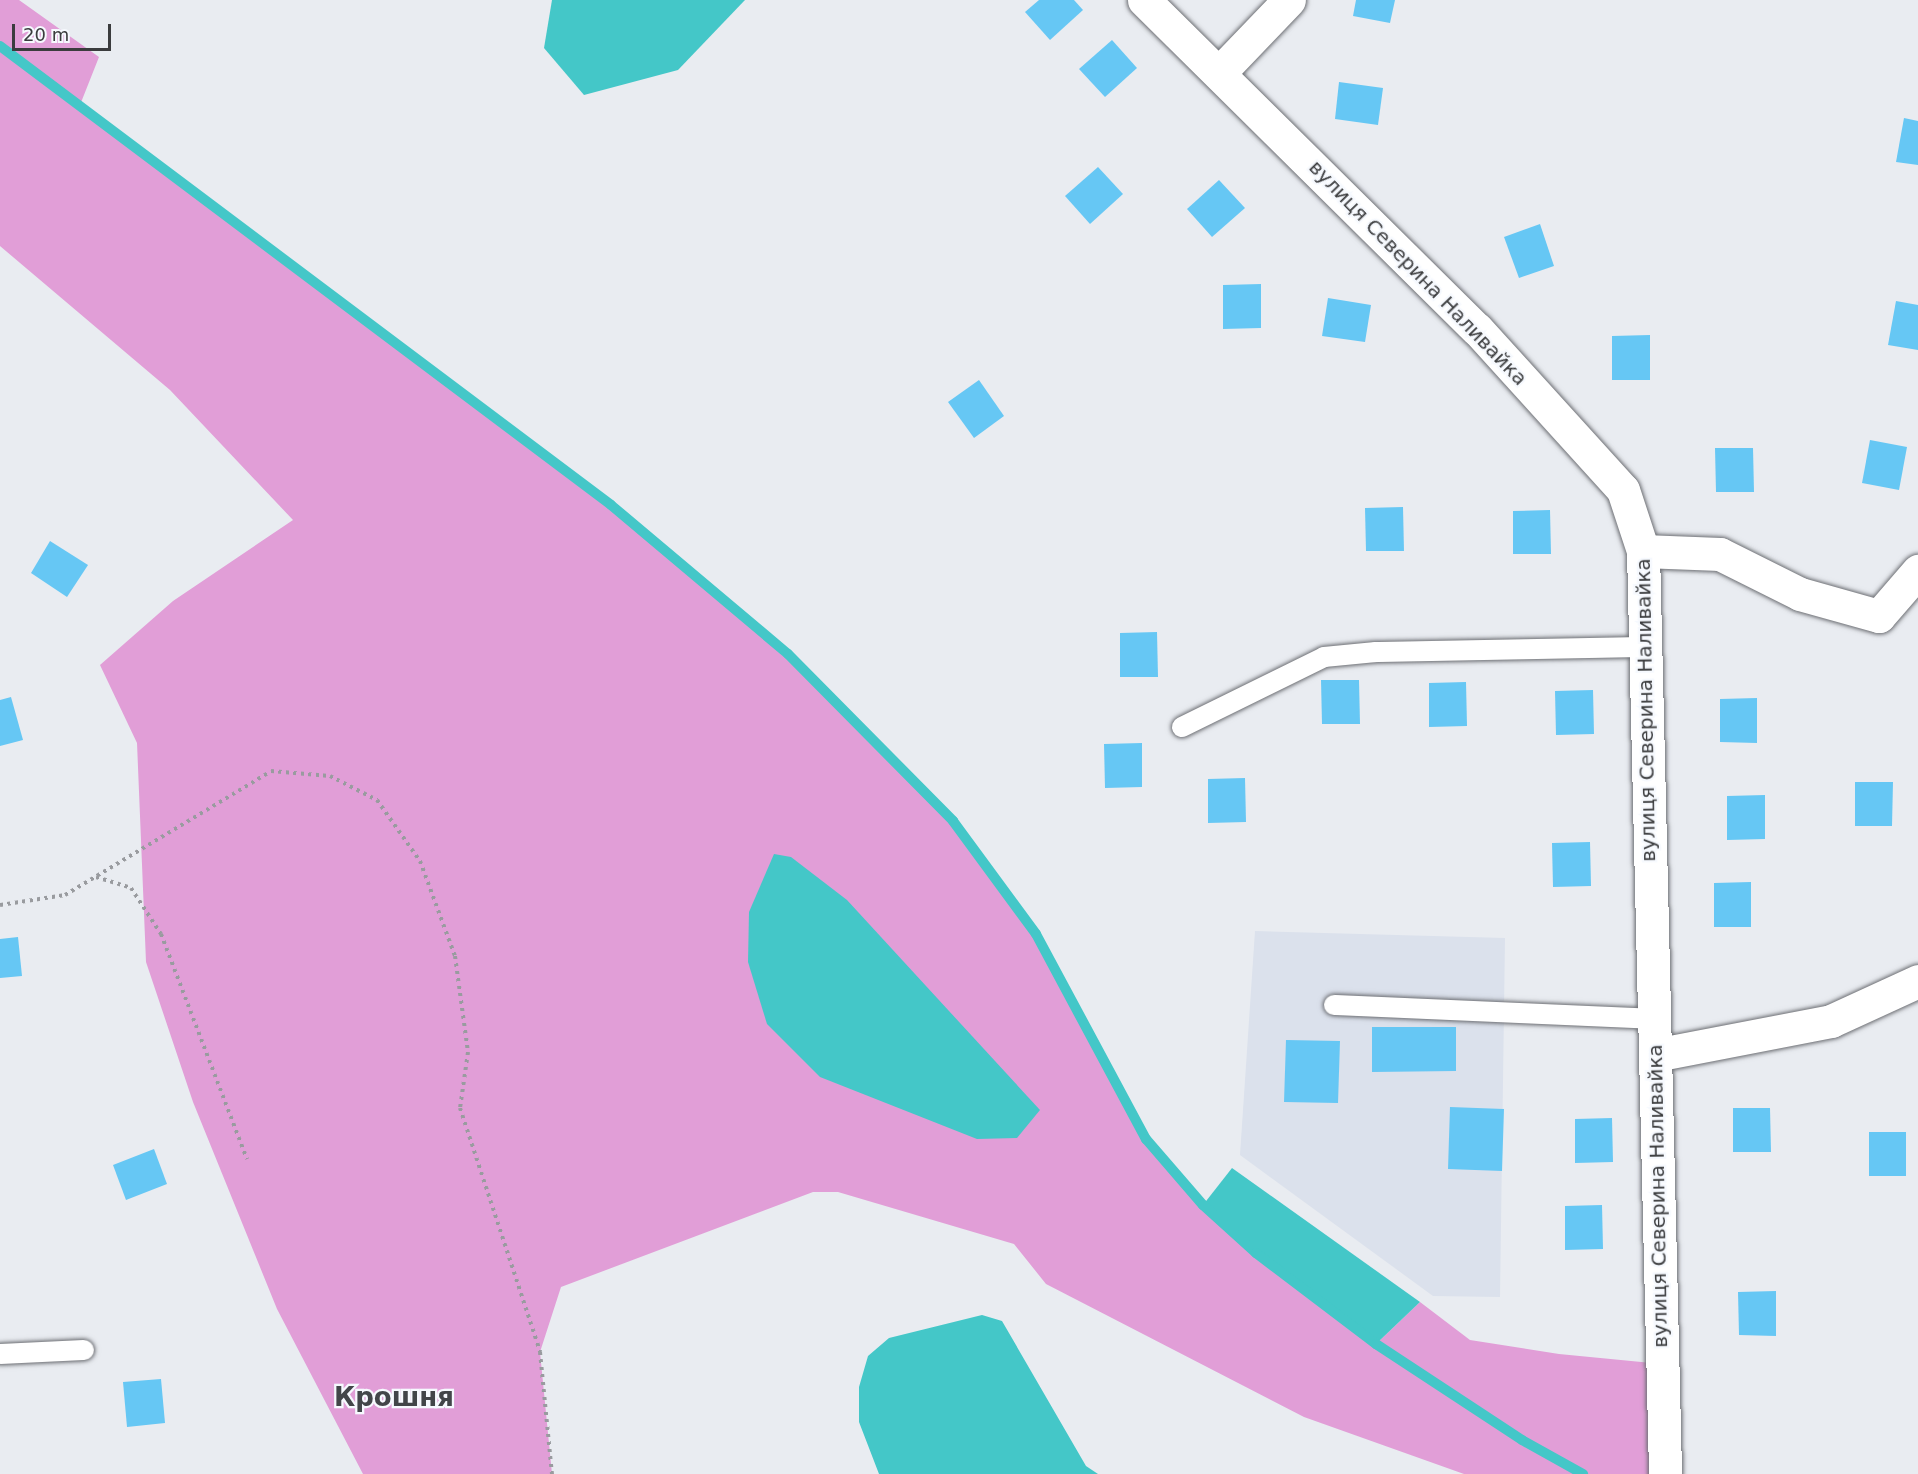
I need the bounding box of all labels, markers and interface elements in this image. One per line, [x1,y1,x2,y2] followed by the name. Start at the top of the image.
[15,12,114,50] scale bar
[23,24,69,45] text: 20 m
[1304,155,1532,391] street label: вулиця Северина Наливайка
[1631,558,1661,862] street label: вулиця Северина Наливайка
[1643,1044,1673,1348] street label: вулиця Северина Наливайка
[334,1382,454,1414] district label: Крошня

